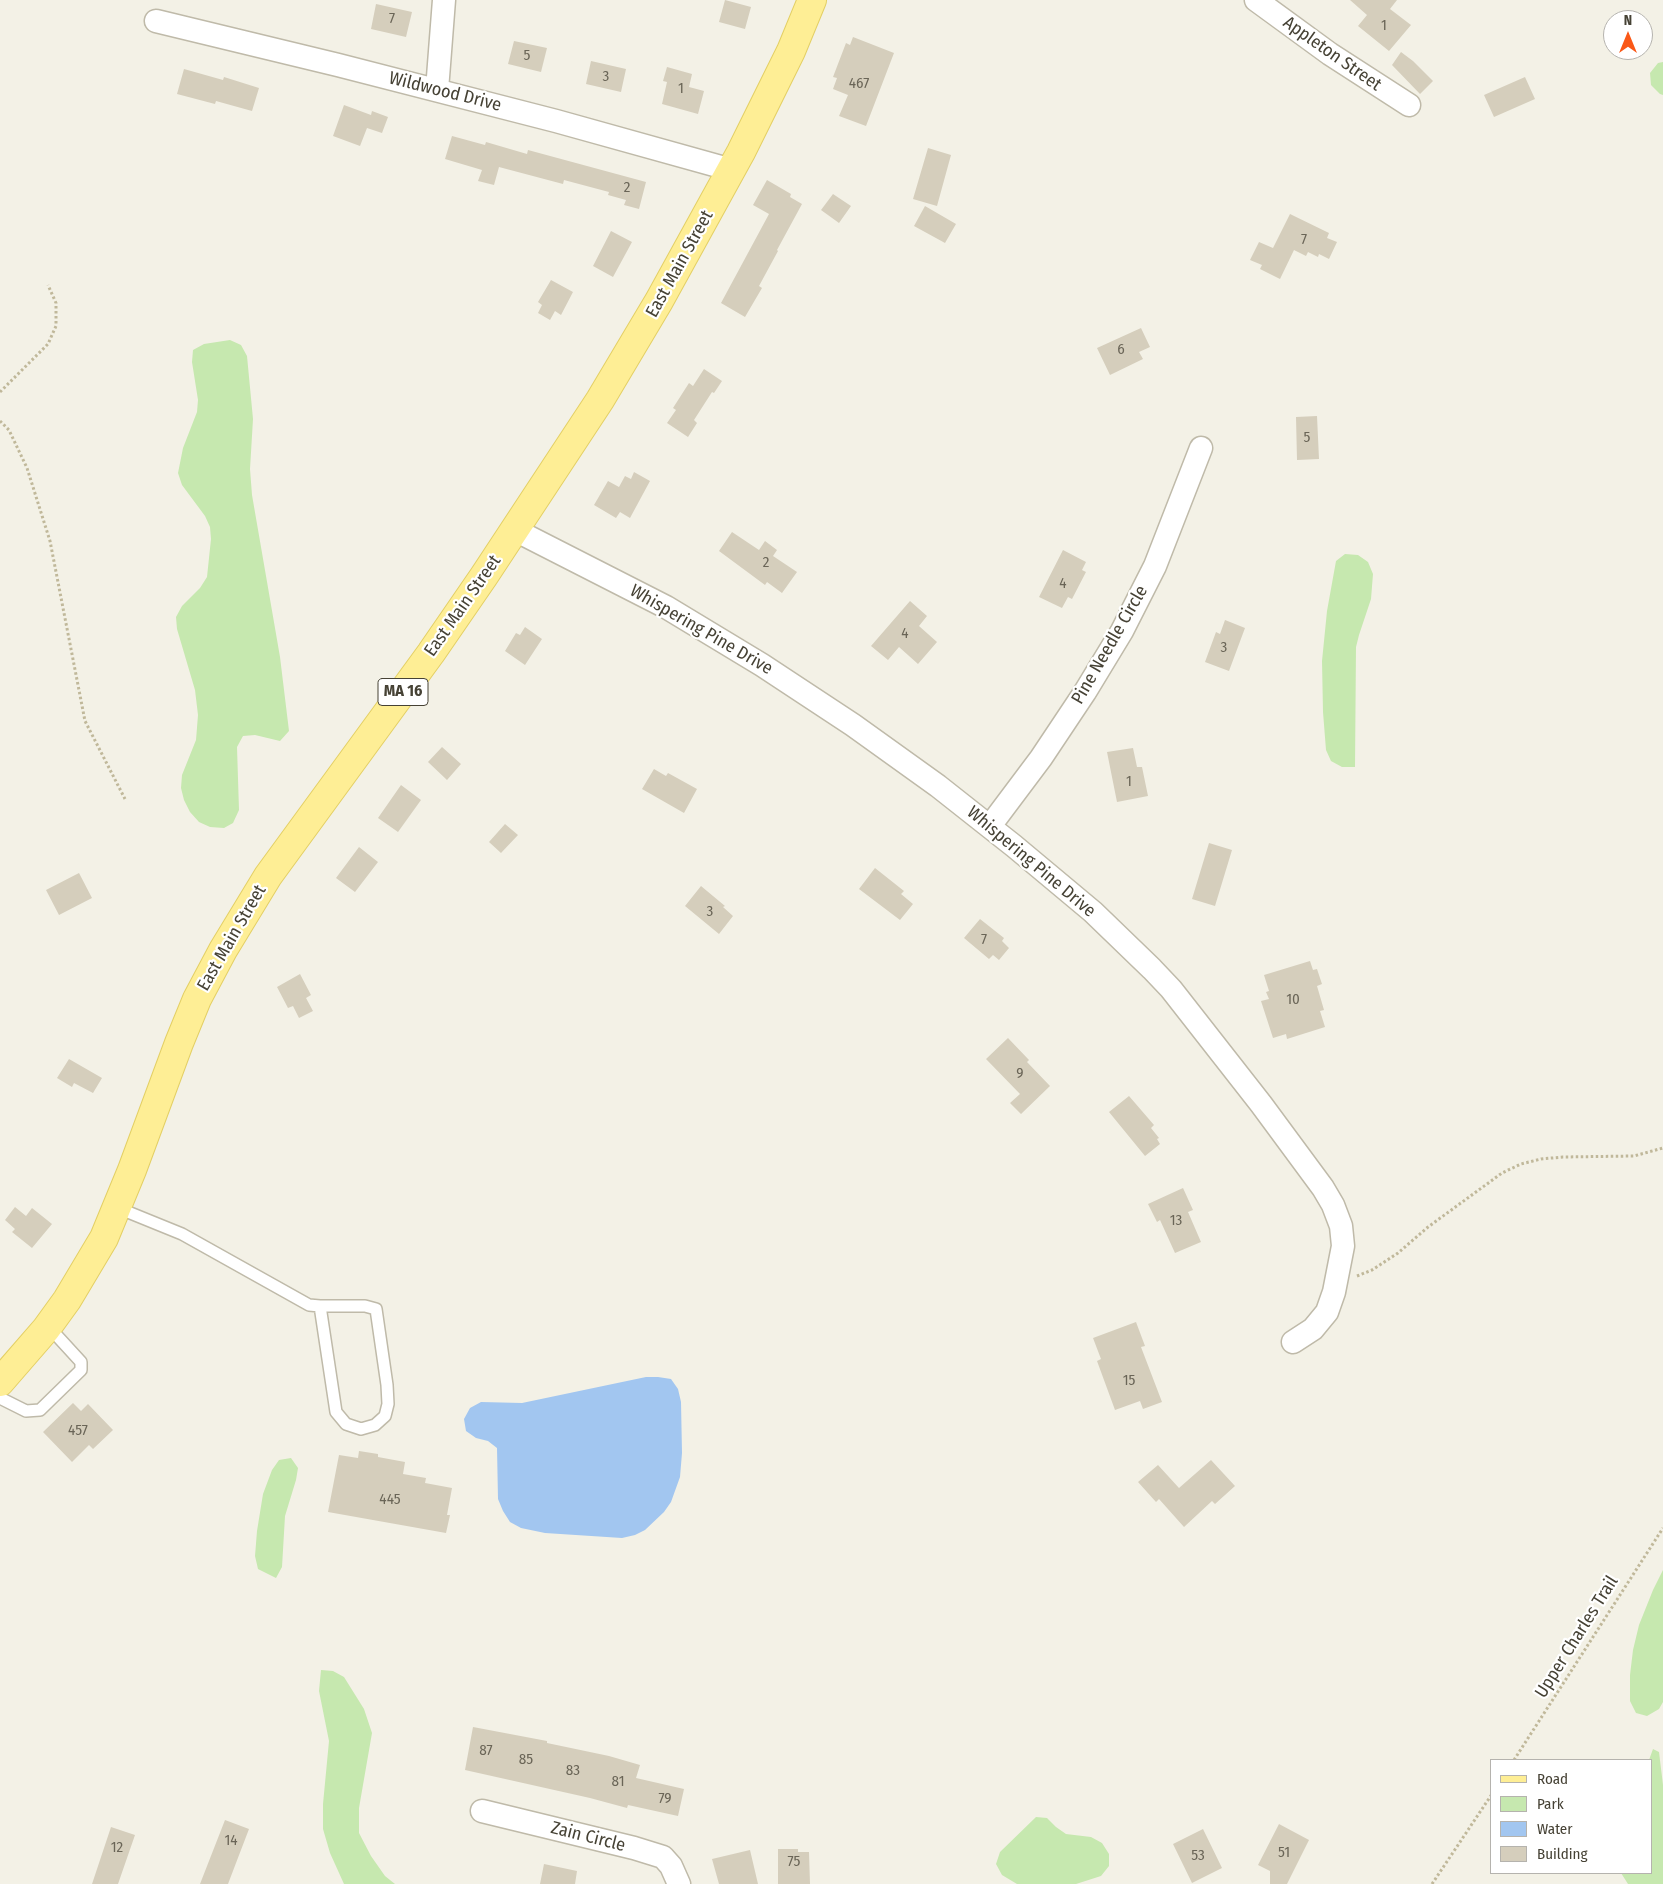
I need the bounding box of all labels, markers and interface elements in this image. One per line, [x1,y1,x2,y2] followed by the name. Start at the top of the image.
[389,10,395,28] house number: 7
[1603,10,1653,60] north arrow
[1279,12,1385,96] street label: Appleton Street
[1624,12,1632,29] text: N
[1381,17,1387,35] house number: 1
[524,47,530,65] house number: 5
[387,68,503,116] street label: Wildwood Drive
[603,68,609,86] house number: 3
[849,75,869,93] house number: 467
[678,80,684,98] house number: 1
[624,179,630,197] house number: 2
[642,207,718,321] street label: East Main Street
[1301,231,1307,249] house number: 7
[1117,341,1125,359] house number: 6
[1304,429,1310,447] house number: 5
[420,551,506,661] street label: East Main Street
[763,554,769,572] house number: 2
[1059,575,1067,593] house number: 4
[626,580,776,680] street label: Whispering Pine Drive
[1067,582,1153,708] street label: Pine Needle Circle
[901,625,909,643] house number: 4
[1221,639,1227,657] house number: 3
[378,679,428,706] road number: MA 16
[1126,773,1132,791] house number: 1
[962,802,1100,922] street label: Whispering Pine Drive
[193,881,271,995] street label: East Main Street
[707,903,713,921] house number: 3
[981,931,987,949] house number: 7
[1286,991,1300,1009] house number: 10
[1016,1065,1024,1083] house number: 9
[1170,1212,1182,1230] house number: 13
[1123,1372,1135,1390] house number: 15
[68,1422,88,1440] house number: 457
[379,1491,401,1509] house number: 445
[1531,1572,1623,1702] street label: Upper Charles Trail
[479,1742,493,1760] house number: 87
[519,1751,533,1769] house number: 85
[1490,1759,1653,1874] legend
[566,1762,580,1780] house number: 83
[1537,1770,1568,1788] text: Road
[612,1773,624,1791] house number: 81
[658,1790,672,1808] house number: 79
[1537,1795,1564,1813] text: Park
[549,1817,627,1857] street label: Zain Circle
[1537,1820,1572,1838] text: Water
[224,1832,238,1850] house number: 14
[111,1839,123,1857] house number: 12
[1278,1844,1290,1862] house number: 51
[1537,1845,1588,1863] text: Building
[1191,1847,1205,1865] house number: 53
[788,1853,800,1871] house number: 75

